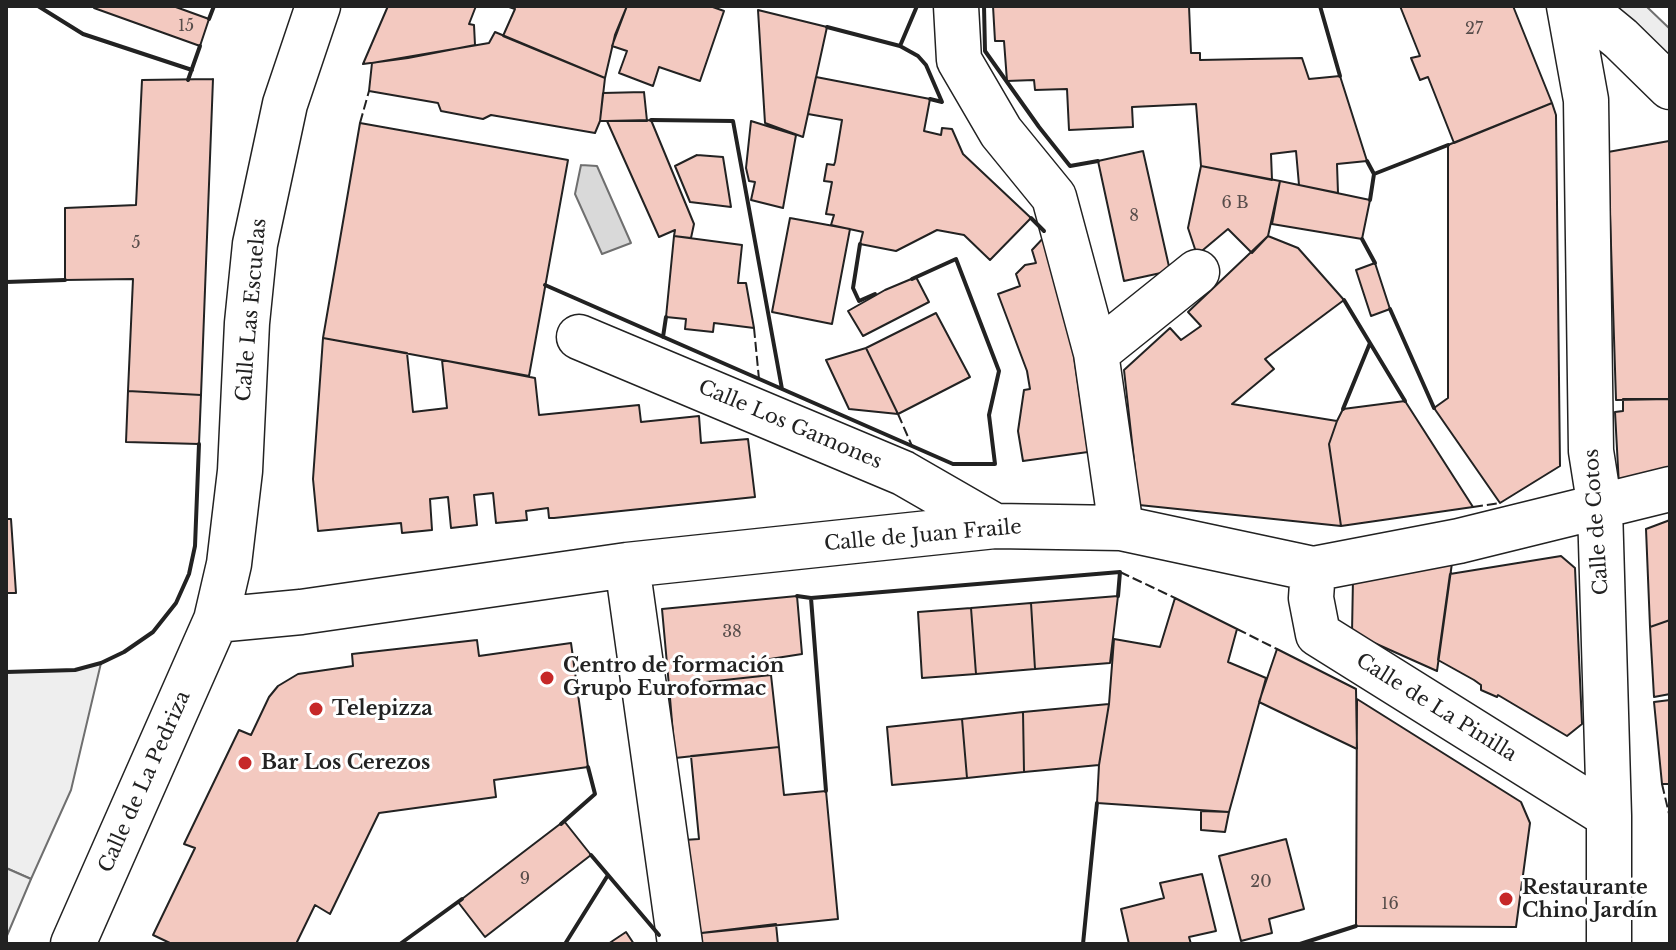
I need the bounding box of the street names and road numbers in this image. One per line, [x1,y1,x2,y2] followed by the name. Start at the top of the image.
[232,218,272,402] street label: Calle Las Escuelas
[695,375,885,475] street label: Calle Los Gamones
[1580,448,1614,596] street label: Calle de Cotos
[823,515,1023,557] street label: Calle de Juan Fraile
[1351,649,1521,767] street label: Calle de La Pinilla
[94,688,196,876] street label: Calle de La Pedriza

